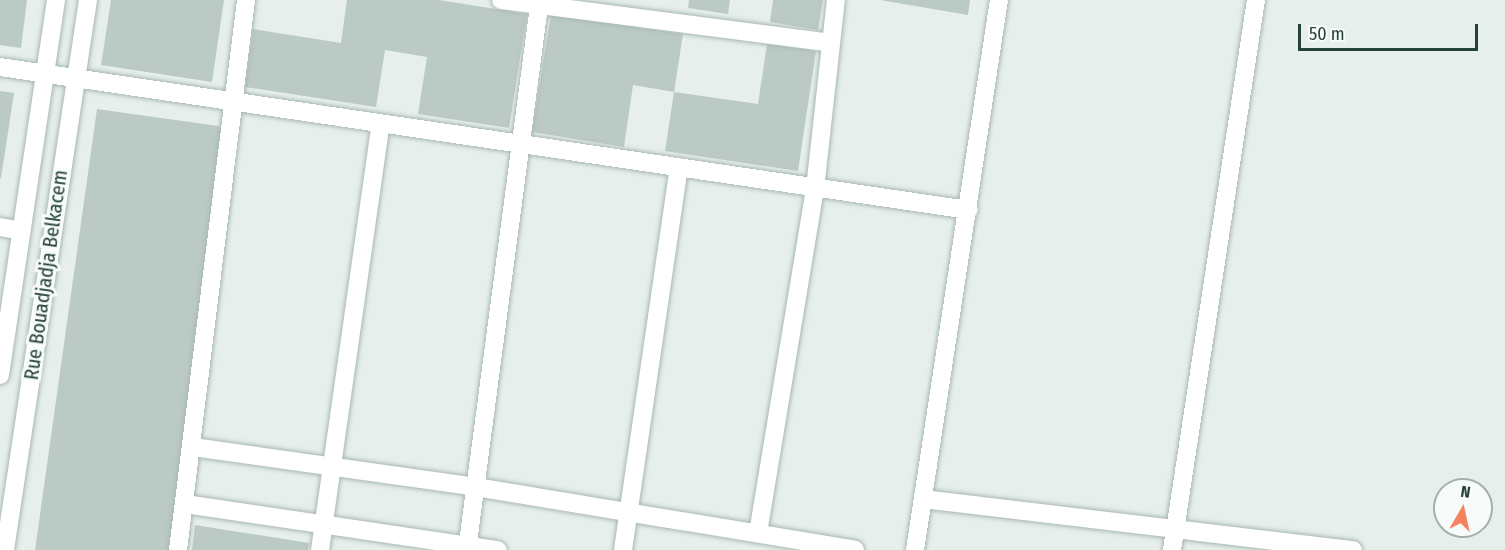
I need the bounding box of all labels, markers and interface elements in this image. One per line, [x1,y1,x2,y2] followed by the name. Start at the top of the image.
[1301,12,1481,50] scale bar
[1309,23,1345,45] text: 50 m
[19,168,73,382] street label: Rue Bouadjadja Belkacem
[1433,478,1493,538] north arrow
[1459,482,1472,502] text: N

